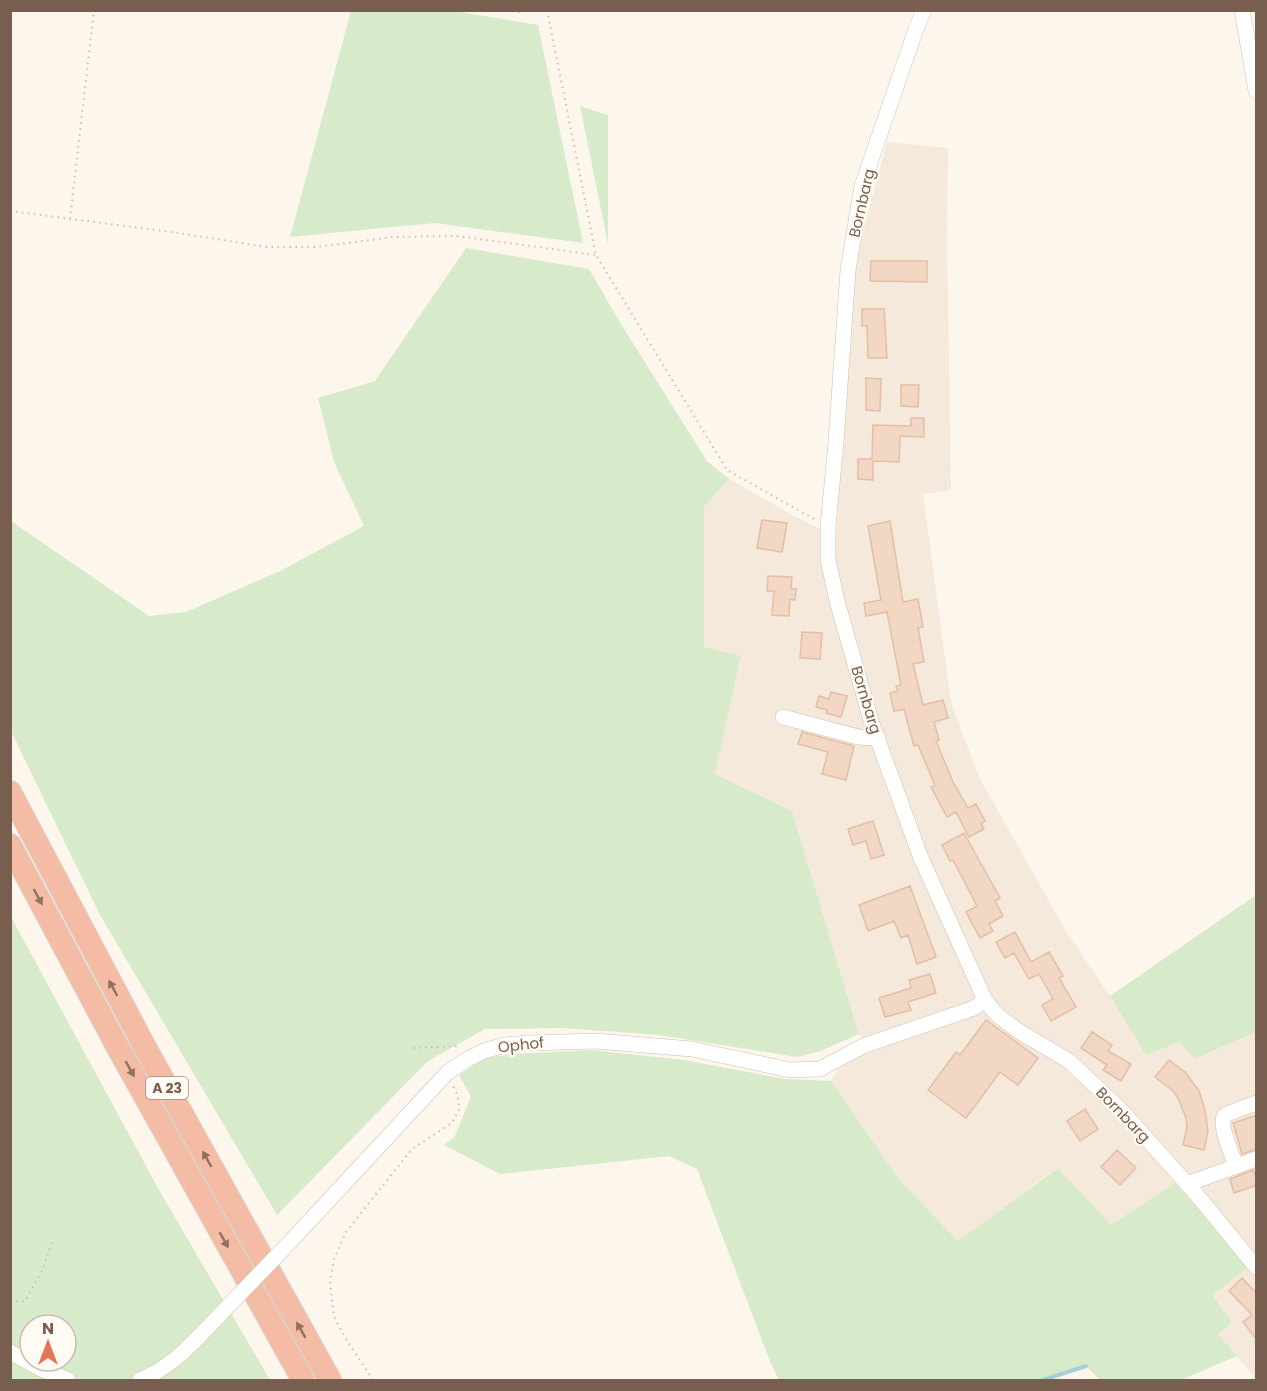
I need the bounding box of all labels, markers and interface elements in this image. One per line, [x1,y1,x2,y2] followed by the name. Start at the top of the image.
[843,166,880,239] street label: Bornbarg
[846,663,887,736] street label: Bornbarg
[33,889,43,906] one-way arrow
[109,979,118,996] one-way arrow
[497,1032,545,1057] street label: Ophof
[125,1061,135,1078] one-way arrow
[146,1077,188,1099] road number: A 23
[1091,1082,1155,1147] street label: Bornbarg
[202,1150,212,1167] one-way arrow
[219,1232,229,1249] one-way arrow
[18,1313,78,1373] north arrow
[42,1317,54,1340] text: N
[296,1321,306,1338] one-way arrow

